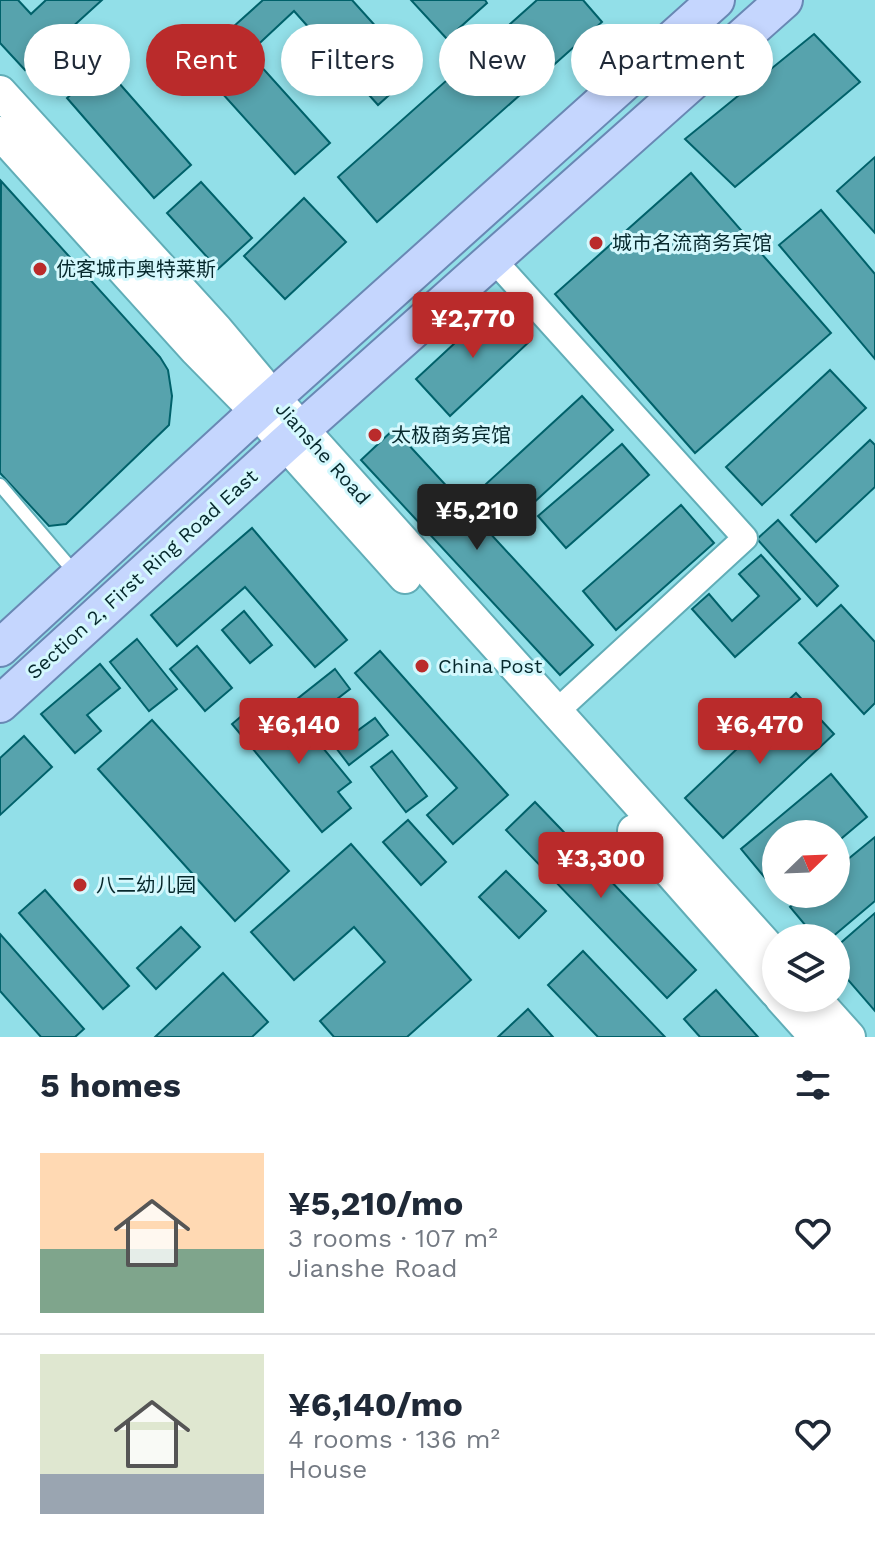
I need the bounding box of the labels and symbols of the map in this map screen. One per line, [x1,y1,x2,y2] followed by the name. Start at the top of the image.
[612,231,772,255] place label: 城市名流商务宾馆
[587,234,605,252] marker: 城市名流商务宾馆
[56,257,216,281] place label: 优客城市奥特莱斯
[31,260,49,278] marker: 优客城市奥特莱斯
[408,292,538,360] pin: ¥2,770
[270,397,376,509] street label: Jianshe Road
[391,423,511,447] place label: 太极商务宾馆
[366,426,384,444] marker: 太极商务宾馆
[22,464,263,684] street label: Section 2, First Ring Road East
[412,484,542,552] pin: ¥5,210
[438,654,543,678] place label: China Post
[413,657,431,675] marker: China Post
[234,698,364,766] pin: ¥6,140
[695,698,825,766] pin: ¥6,470
[762,820,850,908] north arrow
[536,832,666,900] pin: ¥3,300
[96,873,196,897] place label: 八二幼儿园
[71,876,89,894] marker: 八二幼儿园

